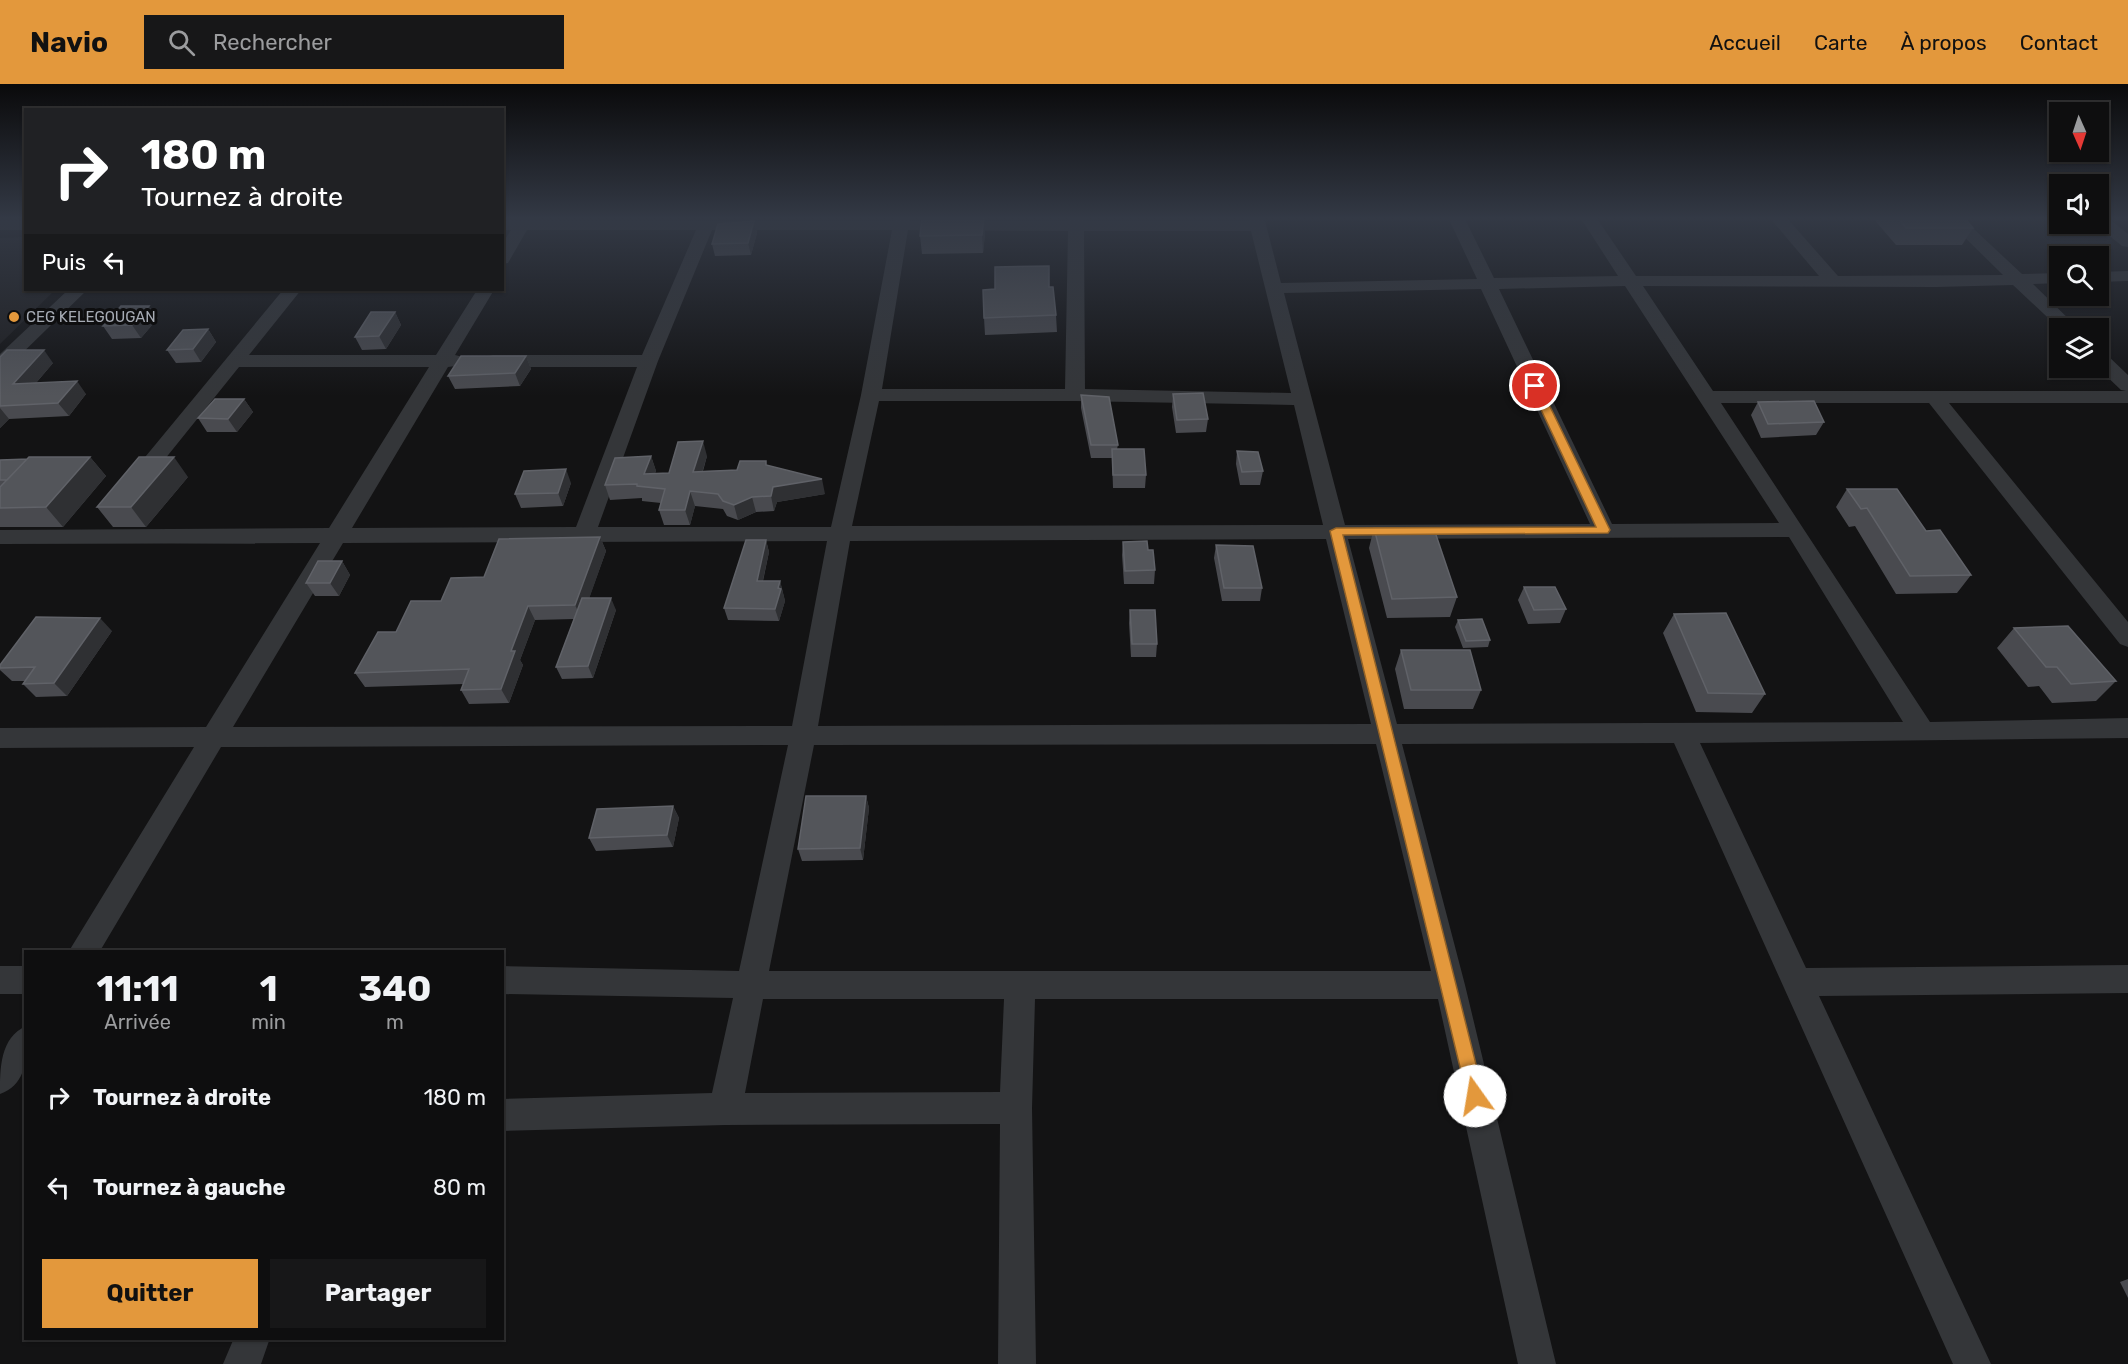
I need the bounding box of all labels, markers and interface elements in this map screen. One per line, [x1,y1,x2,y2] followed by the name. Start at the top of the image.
[144,15,564,69] search box
[30,26,108,59] text: Navio
[165,26,198,59] icon: search
[213,29,332,56] text: Rechercher
[1709,30,1781,55] text: Accueil
[1814,30,1867,55] text: Carte
[1900,30,1987,55] text: À propos
[2020,30,2098,55] text: Contact
[2049,102,2109,162] north arrow
[2049,102,2109,378] map controls
[141,130,266,180] text: 180 m
[42,132,120,210] icon: right
[2049,174,2109,234] button: sound
[141,181,343,213] text: Tournez à droite
[98,246,131,279] icon: left
[2049,246,2109,306] button: search
[42,249,86,276] text: Puis
[26,308,156,326] place label: CEG KELEGOUGAN
[7,310,21,324] marker: CEG KELEGOUGAN
[2049,318,2109,378] button: layers
[1509,360,1560,411] pin
[1518,369,1551,402] icon: arrive
[97,967,179,1010] text: 11:11
[260,967,278,1010] text: 1
[359,967,431,1010] text: 340
[104,1010,171,1034] text: Arrivée
[251,1010,286,1034] text: min
[386,1010,404,1034] text: m
[1443,1064,1507,1128] position arrow
[42,1081,75,1114] icon: right
[93,1084,271,1111] text: Tournez à droite
[424,1084,486,1111] text: 180 m
[42,1171,75,1204] icon: left
[93,1174,286,1201] text: Tournez à gauche
[433,1174,486,1201] text: 80 m
[42,1259,258,1328] button: Quitter
[270,1259,486,1328] button: Partager

